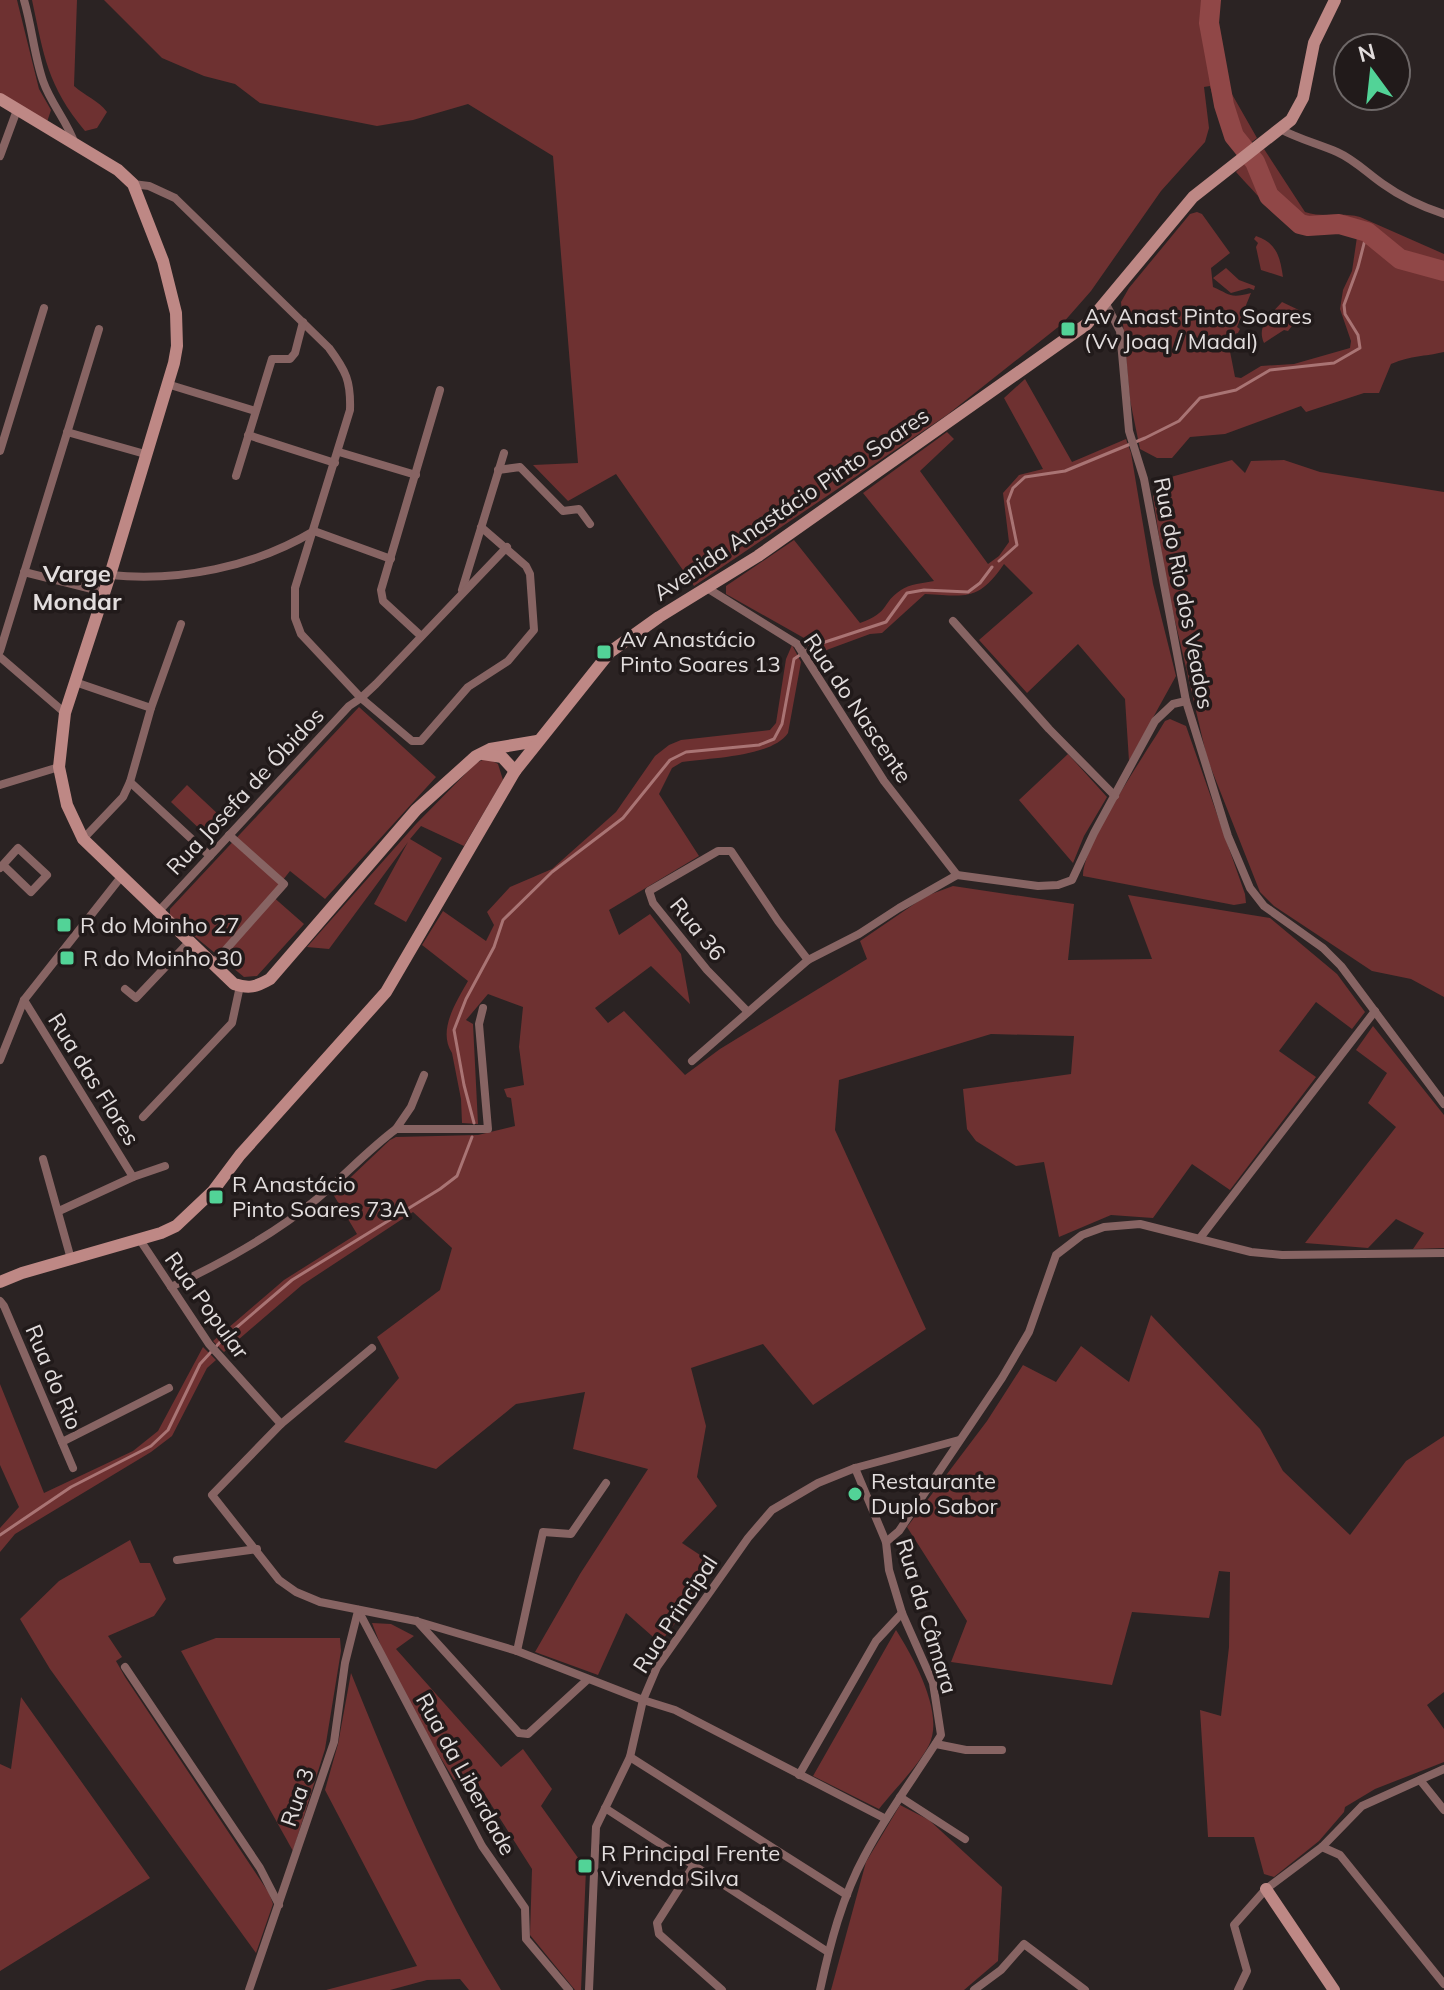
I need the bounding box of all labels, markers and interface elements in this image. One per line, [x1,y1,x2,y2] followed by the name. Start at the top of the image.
[1332,32,1412,112] north arrow
[1355,37,1378,68] text: N
[1084,302,1312,355] place label: Av Anast Pinto Soares (Vv Joaq / Madal)
[1059,320,1077,338] marker: Av Anast Pinto Soares (Vv Joaq / Madal)
[648,401,934,607] street label: Avenida Anastácio Pinto Soares
[1148,475,1220,711] street label: Rua do Rio dos Veados
[33,558,122,616] district label: Varge Mondar
[620,625,781,678] place label: Av Anastácio Pinto Soares 13
[798,628,918,788] street label: Rua do Nascente
[595,643,613,661] marker: Av Anastácio Pinto Soares 13
[160,701,330,881] street label: Rua Josefa de Óbidos
[664,892,732,966] street label: Rua 36
[80,911,240,939] place label: R do Moinho 27
[55,916,73,934] marker: R do Moinho 27
[83,944,243,972] place label: R do Moinho 30
[58,949,76,967] marker: R do Moinho 30
[42,1008,146,1150] street label: Rua das Flores
[232,1170,409,1223] place label: R Anastácio Pinto Soares 73A
[207,1188,225,1206] marker: R Anastácio Pinto Soares 73A
[159,1246,255,1364] street label: Rua Popular
[19,1320,89,1434] street label: Rua do Rio
[871,1467,998,1520] place label: Restaurante Duplo Sabor
[846,1485,864,1503] marker: Restaurante Duplo Sabor
[890,1535,964,1697] street label: Rua da Câmara
[627,1550,723,1678] street label: Rua Principal
[410,1688,522,1860] street label: Rua da Liberdade
[274,1764,320,1830] street label: Rua 3
[601,1839,780,1892] place label: R Principal Frente Vivenda Silva
[576,1857,594,1875] marker: R Principal Frente Vivenda Silva

